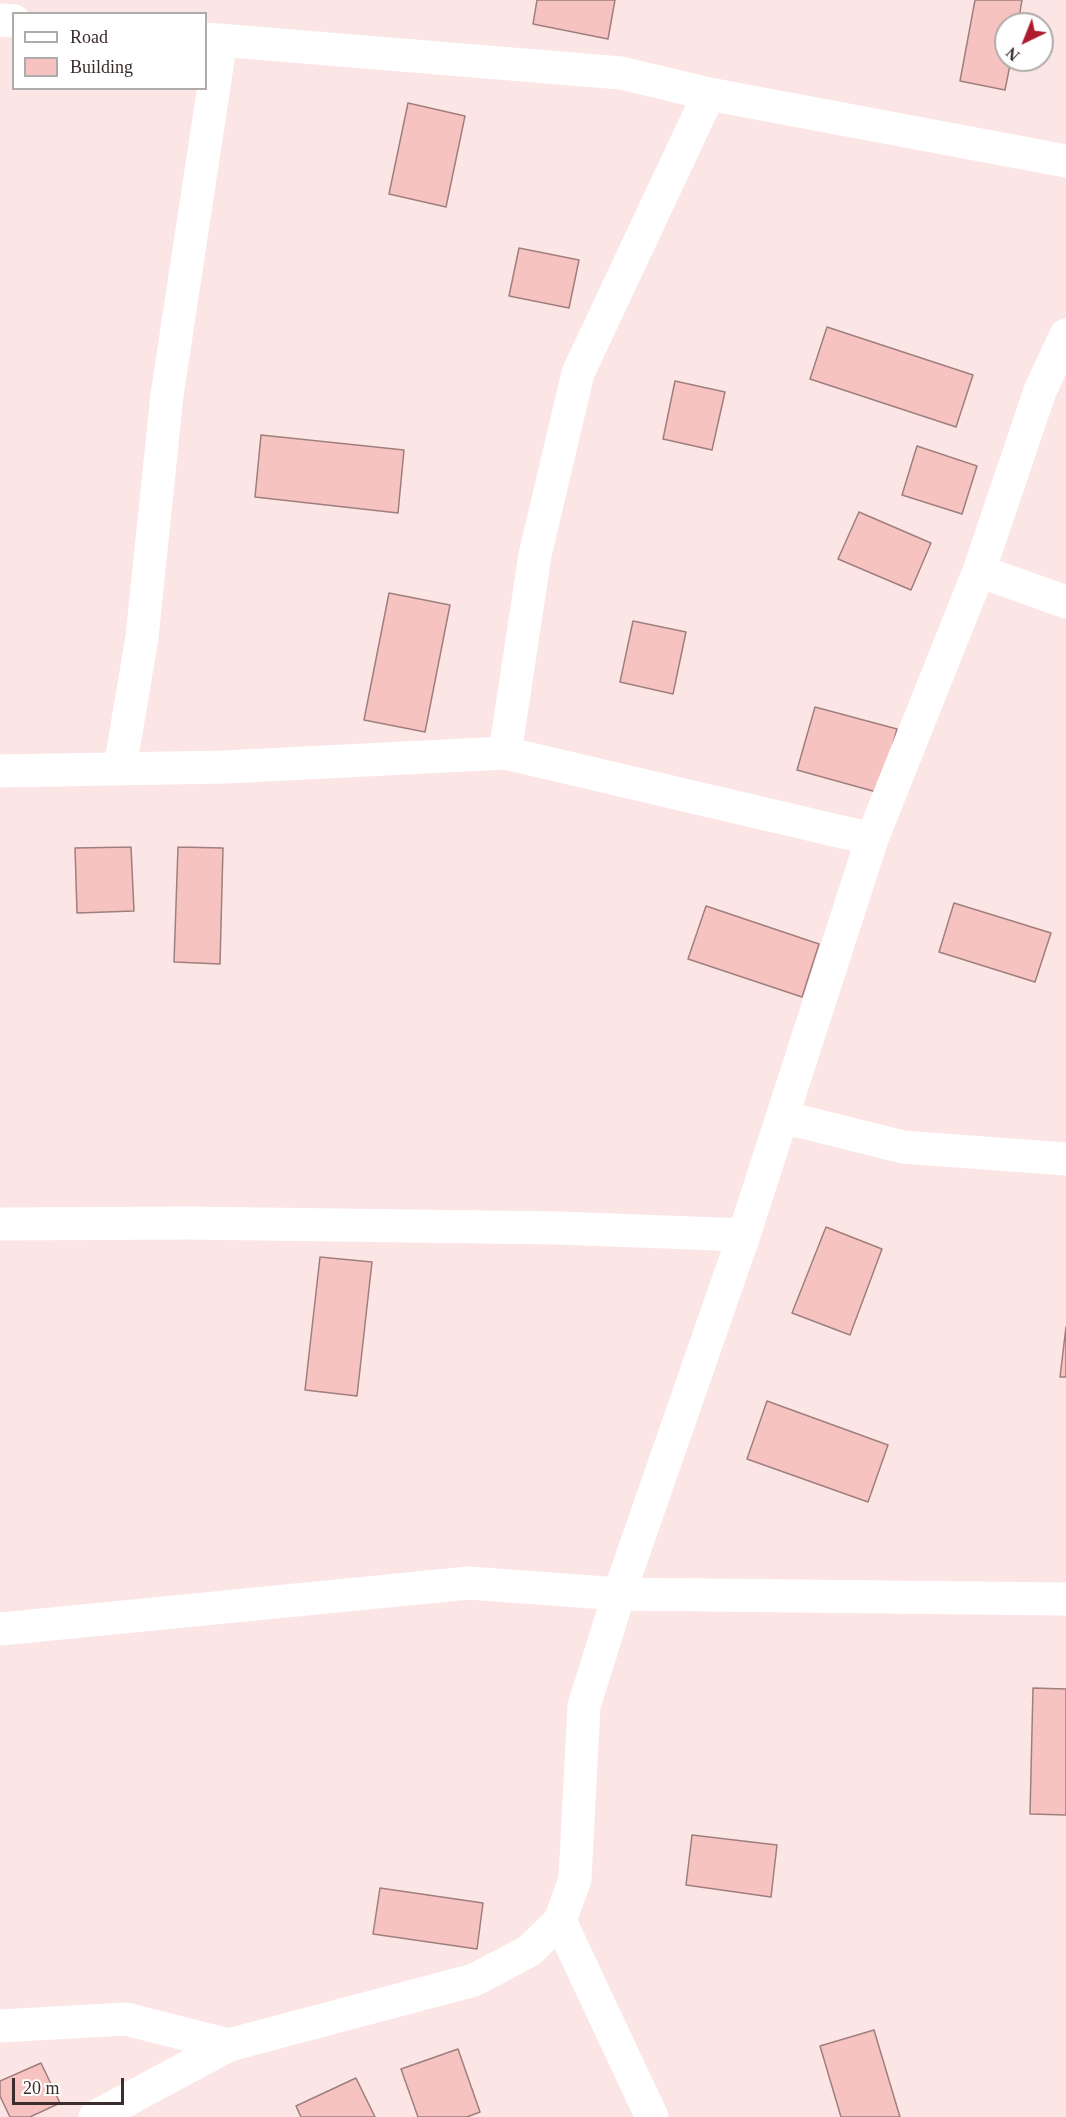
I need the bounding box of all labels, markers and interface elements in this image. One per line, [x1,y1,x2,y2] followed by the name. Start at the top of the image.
[12,12,207,90] legend
[994,12,1054,72] north arrow
[70,27,108,47] text: Road
[1003,44,1023,64] text: N
[70,57,133,77] text: Building
[15,2066,128,2104] scale bar
[23,2078,60,2098] text: 20 m

